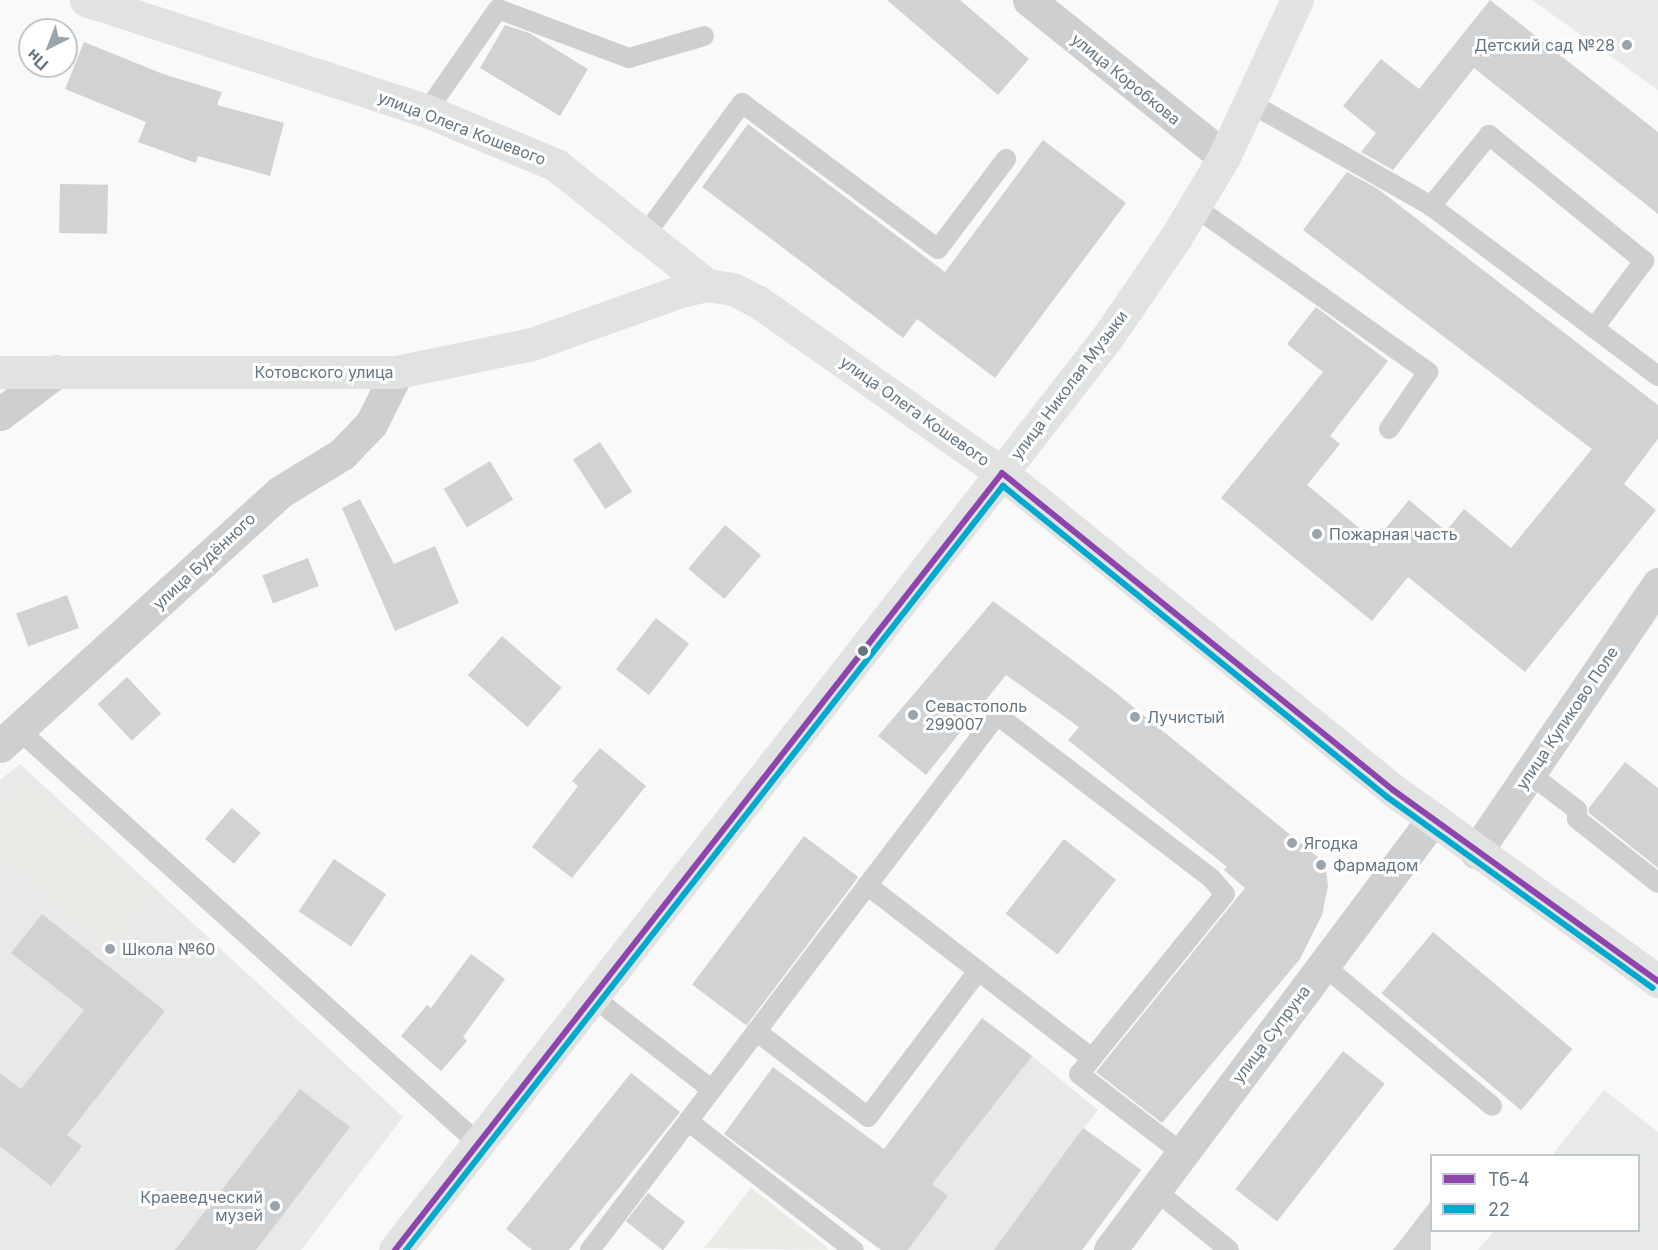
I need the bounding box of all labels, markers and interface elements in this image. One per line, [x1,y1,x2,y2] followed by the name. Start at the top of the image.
[18,18,78,78] north arrow
[1068,29,1184,129] street label: улица Коробкова
[1474,35,1615,55] place label: Детский сад №28
[1620,38,1634,52] marker: Детский сад №28
[22,45,52,75] text: Пн
[375,87,549,169] street label: улица Олега Кошевого
[1007,307,1131,463] street label: улица Николая Музыки
[836,352,994,470] street label: улица Олега Кошевого
[255,362,393,382] street label: Котовского улица
[149,509,259,613] street label: улица Будённого
[1329,524,1458,544] place label: Пожарная часть
[1310,527,1324,541] marker: Пожарная часть
[1512,643,1622,793] street label: улица Куликово Поле
[857,645,869,657] unlabelled marker
[925,696,1027,734] place label: Севастополь 299007
[1147,707,1225,727] place label: Лучистый
[906,708,920,722] marker: Севастополь 299007
[1128,710,1142,724] marker: Лучистый
[1304,833,1358,853] place label: Ягодка
[1285,836,1299,850] marker: Ягодка
[1333,855,1418,875] place label: Фармадом
[1314,858,1328,872] marker: Фармадом
[122,939,215,959] place label: Школа №60
[103,942,117,956] marker: Школа №60
[1228,982,1314,1086] street label: улица Супруна
[1430,1154,1640,1232] legend
[1488,1169,1530,1190] text: Тб-4
[140,1187,263,1225] place label: Краеведческий музей
[268,1199,282,1213] marker: Краеведческий музей
[1488,1199,1510,1220] text: 22

